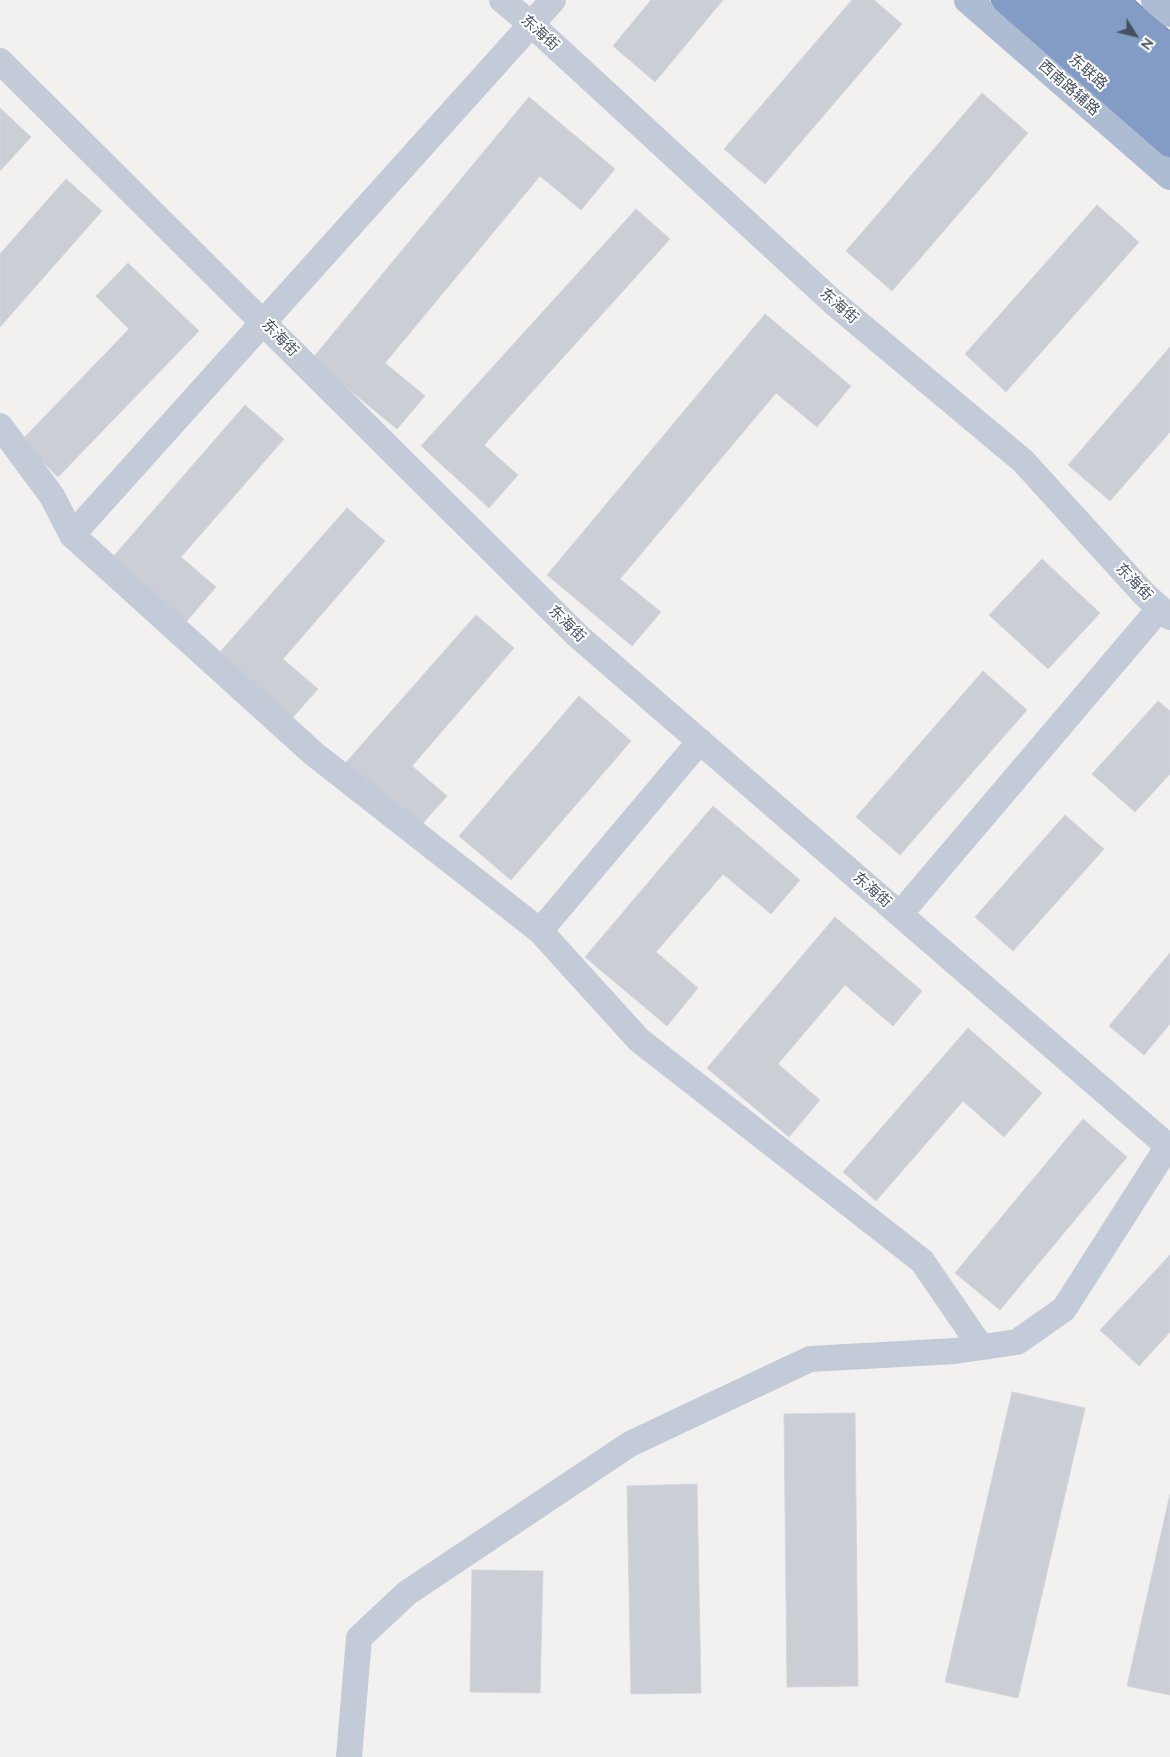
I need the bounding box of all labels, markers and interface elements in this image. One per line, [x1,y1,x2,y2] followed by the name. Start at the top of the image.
[1110,10,1160,60] north arrow
[517,11,563,55] street label: 东海街
[1137,34,1158,53] text: N
[1065,50,1111,94] street label: 东联路
[1035,57,1103,119] street label: 西南路辅路
[816,284,862,328] street label: 东海街
[258,316,302,360] street label: 东海街
[1112,560,1156,604] street label: 东海街
[545,602,589,646] street label: 东海街
[849,868,895,912] street label: 东海街

